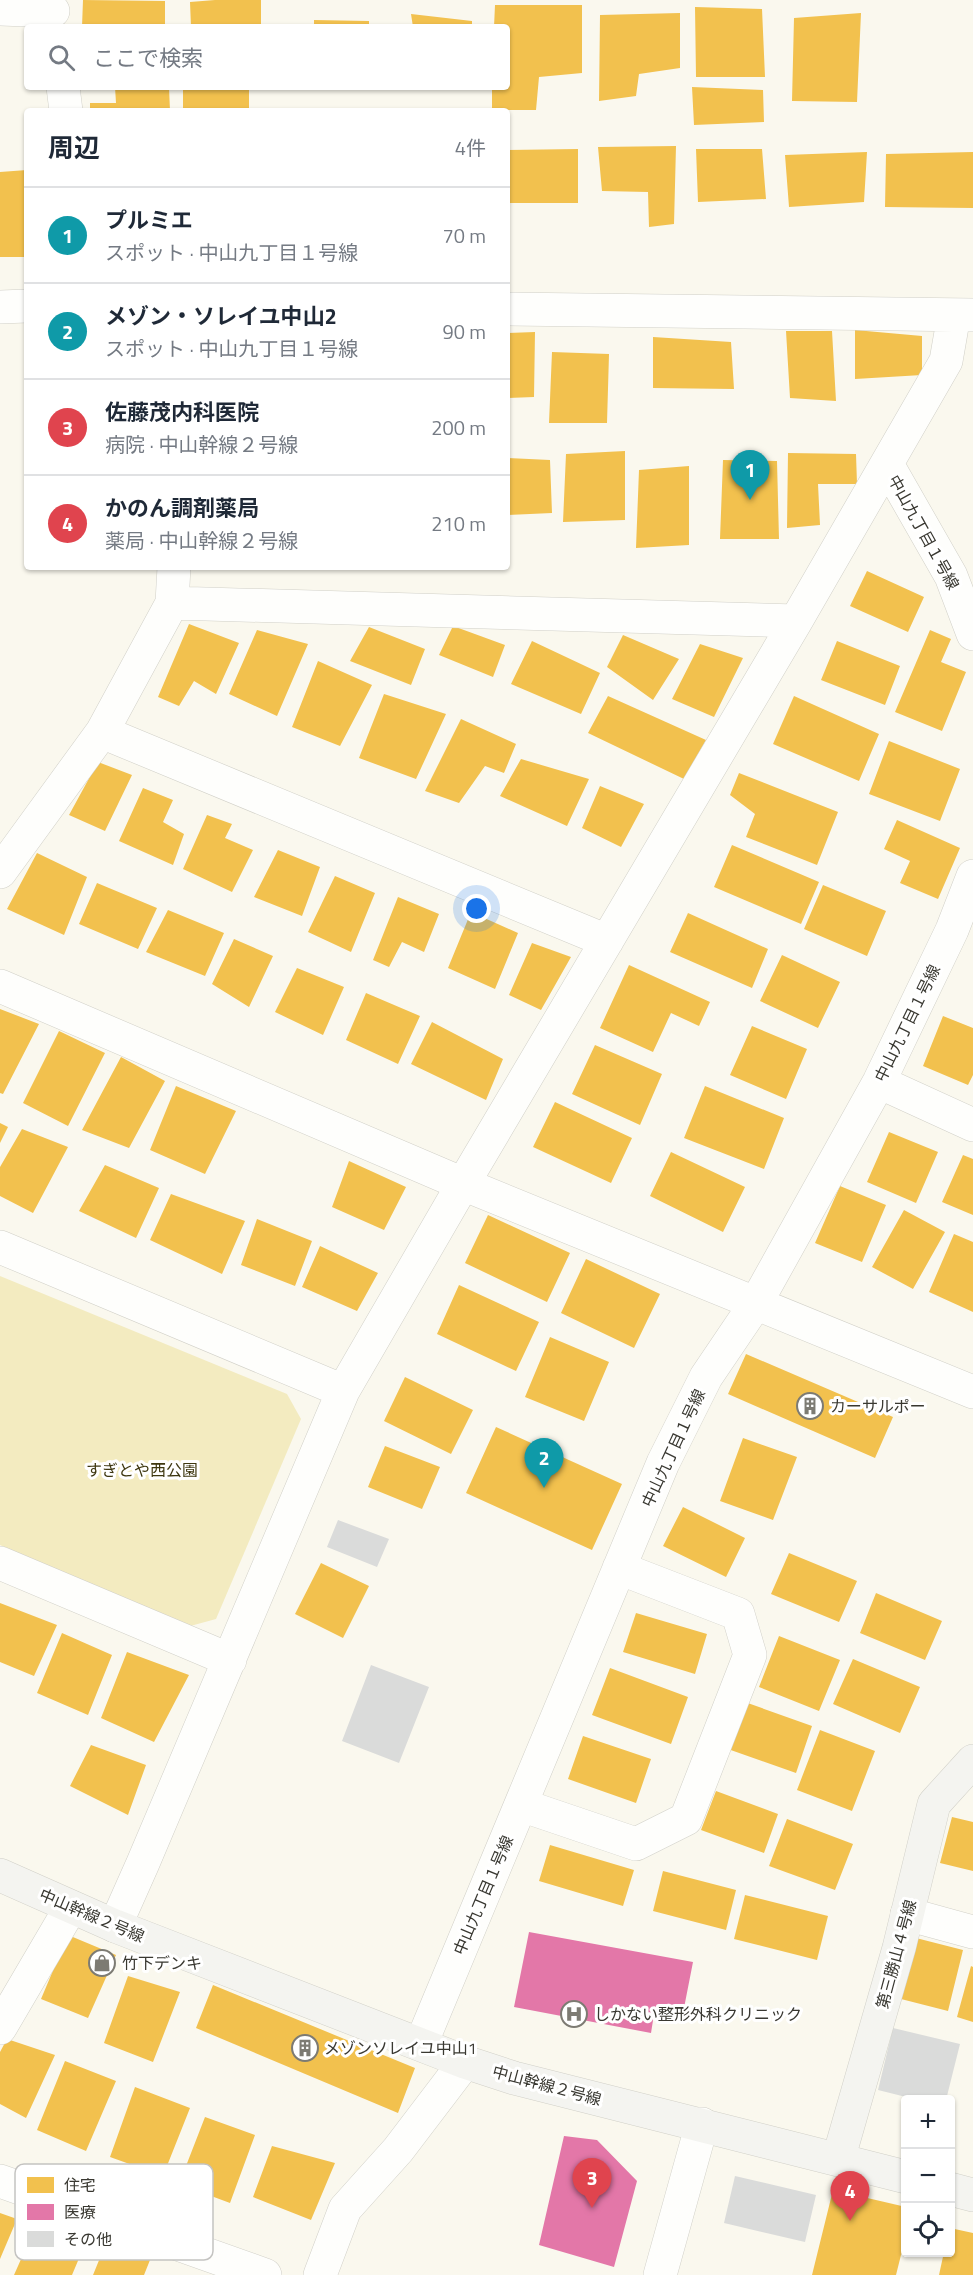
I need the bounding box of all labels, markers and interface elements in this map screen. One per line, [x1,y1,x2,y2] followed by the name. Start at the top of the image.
[24,24,510,90] search box
[45,41,78,74] icon: search
[93,41,203,75] text: ここで検索
[48,128,100,167] text: 周辺
[455,132,486,163] text: 4件
[105,203,193,237] text: プルミエ
[62,220,73,251] text: 1
[442,220,486,251] text: 70 m
[105,237,358,268] text: スポット · 中山九丁目１号線
[105,299,337,333] text: メゾン・ソレイユ中山2
[62,316,73,347] text: 2
[442,316,486,347] text: 90 m
[105,333,358,364] text: スポット · 中山九丁目１号線
[105,395,259,429] text: 佐藤茂内科医院
[62,412,73,443] text: 3
[431,412,486,443] text: 200 m
[105,429,298,460] text: 病院 · 中山幹線２号線
[730,450,770,500] pin: 1
[882,470,966,594] street label: 中山九丁目１号線
[105,491,259,525] text: かのん調剤薬局
[62,508,73,539] text: 4
[431,508,486,539] text: 210 m
[105,525,298,556] text: 薬局 · 中山幹線２号線
[462,894,491,923] your location
[868,960,946,1086] street label: 中山九丁目１号線
[635,1385,711,1511] street label: 中山九丁目１号線
[795,1391,825,1421] building icon: カーサルポー
[830,1394,926,1418] place label: カーサルポー
[524,1438,564,1488] pin: 2
[86,1458,198,1482] park label: すぎとや西公園
[447,1831,519,1959] street label: 中山九丁目１号線
[36,1882,148,1948] street label: 中山幹線２号線
[870,1897,922,2011] street label: 第三勝山４号線
[87,1948,117,1978] shop icon: 竹下デンキ
[122,1951,202,1975] place label: 竹下デンキ
[559,1999,589,2029] hospital icon: しかない整形外科クリニック
[594,2002,802,2026] place label: しかない整形外科クリニック
[290,2033,320,2063] building icon: メゾンソレイユ中山1
[324,2036,477,2060] place label: メゾンソレイユ中山1
[490,2059,604,2111] street label: 中山幹線２号線
[901,2095,955,2257] map controls
[901,2095,955,2149] button: +
[901,2149,955,2203] button: −
[572,2158,612,2208] pin: 3
[15,2164,213,2260] legend
[830,2172,870,2221] pin: 4
[64,2173,96,2197] text: 住宅
[64,2200,96,2224] text: 医療
[901,2203,955,2257] button: locate
[64,2227,112,2251] text: その他

